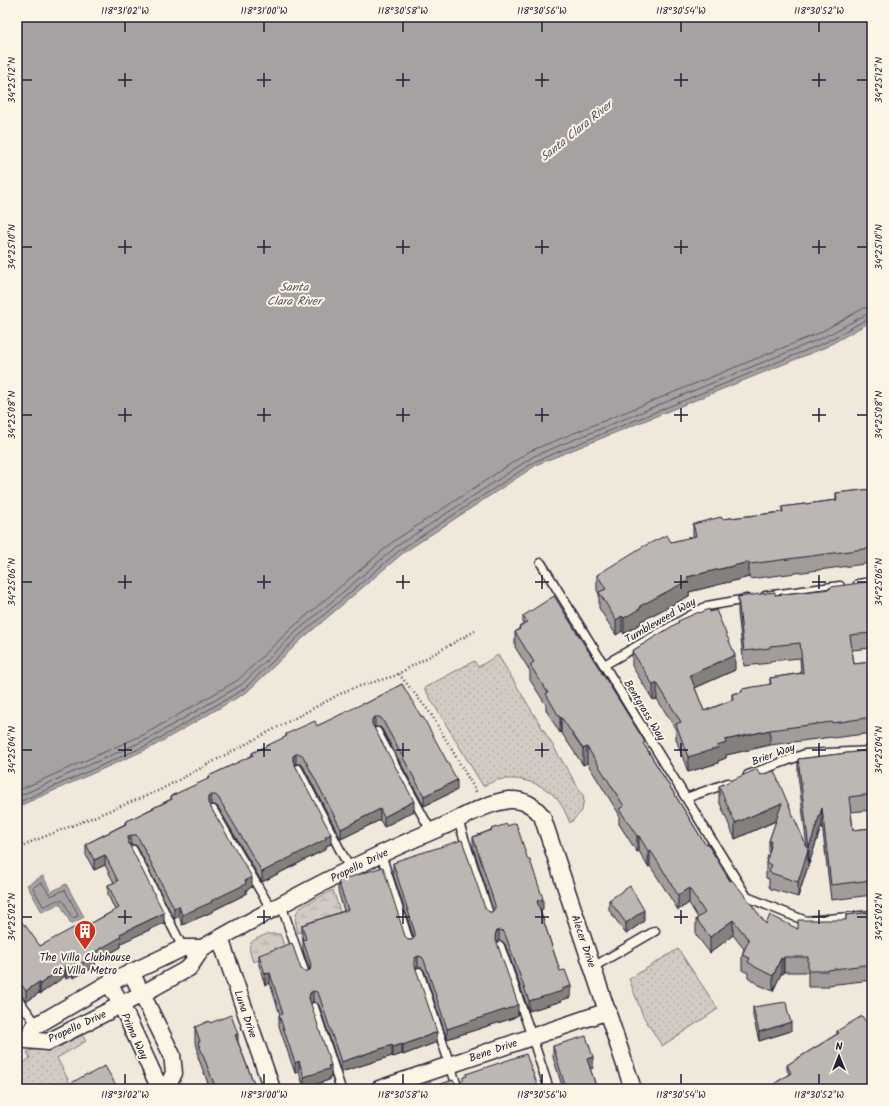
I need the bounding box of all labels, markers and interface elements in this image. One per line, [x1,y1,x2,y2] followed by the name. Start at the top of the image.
[101,3,149,19] text: 118°31'02"W
[240,3,288,19] text: 118°31'00"W
[378,3,428,19] text: 118°30'58"W
[517,3,567,19] text: 118°30'56"W
[656,3,706,19] text: 118°30'54"W
[794,3,844,19] text: 118°30'52"W
[4,57,20,103] text: 34°25'12"N
[871,57,887,103] text: 34°25'12"N
[536,94,619,166] water label: Santa Clara River
[4,224,20,270] text: 34°25'10"N
[871,224,887,270] text: 34°25'10"N
[267,278,324,311] water label: Santa Clara River
[4,391,20,439] text: 34°25'08"N
[871,391,887,439] text: 34°25'08"N
[4,558,20,606] text: 34°25'06"N
[871,558,887,606] text: 34°25'06"N
[622,593,700,649] street label: Tumbleweed Way
[619,676,670,745] street label: Bentgrass Way
[4,726,20,774] text: 34°25'04"N
[871,726,887,774] text: 34°25'04"N
[749,738,798,771] street label: Brier Way
[327,844,392,888] street label: Propello Drive
[4,893,20,941] text: 34°25'02"N
[871,893,887,941] text: 34°25'02"N
[566,912,601,970] street label: Alecer Drive
[72,918,98,951] building icon: The Villa Clubhouse at Villa Metro
[40,949,130,980] place label: The Villa Clubhouse at Villa Metro
[228,988,262,1041] street label: Luna Drive
[45,1006,110,1048] street label: Propello Drive
[115,1010,153,1063] street label: Prima Way
[467,1034,520,1068] street label: Bene Drive
[819,1036,859,1076] north arrow
[836,1038,843,1056] text: N
[101,1087,149,1103] text: 118°31'02"W
[240,1087,288,1103] text: 118°31'00"W
[378,1087,428,1103] text: 118°30'58"W
[517,1087,567,1103] text: 118°30'56"W
[656,1087,706,1103] text: 118°30'54"W
[794,1087,844,1103] text: 118°30'52"W

